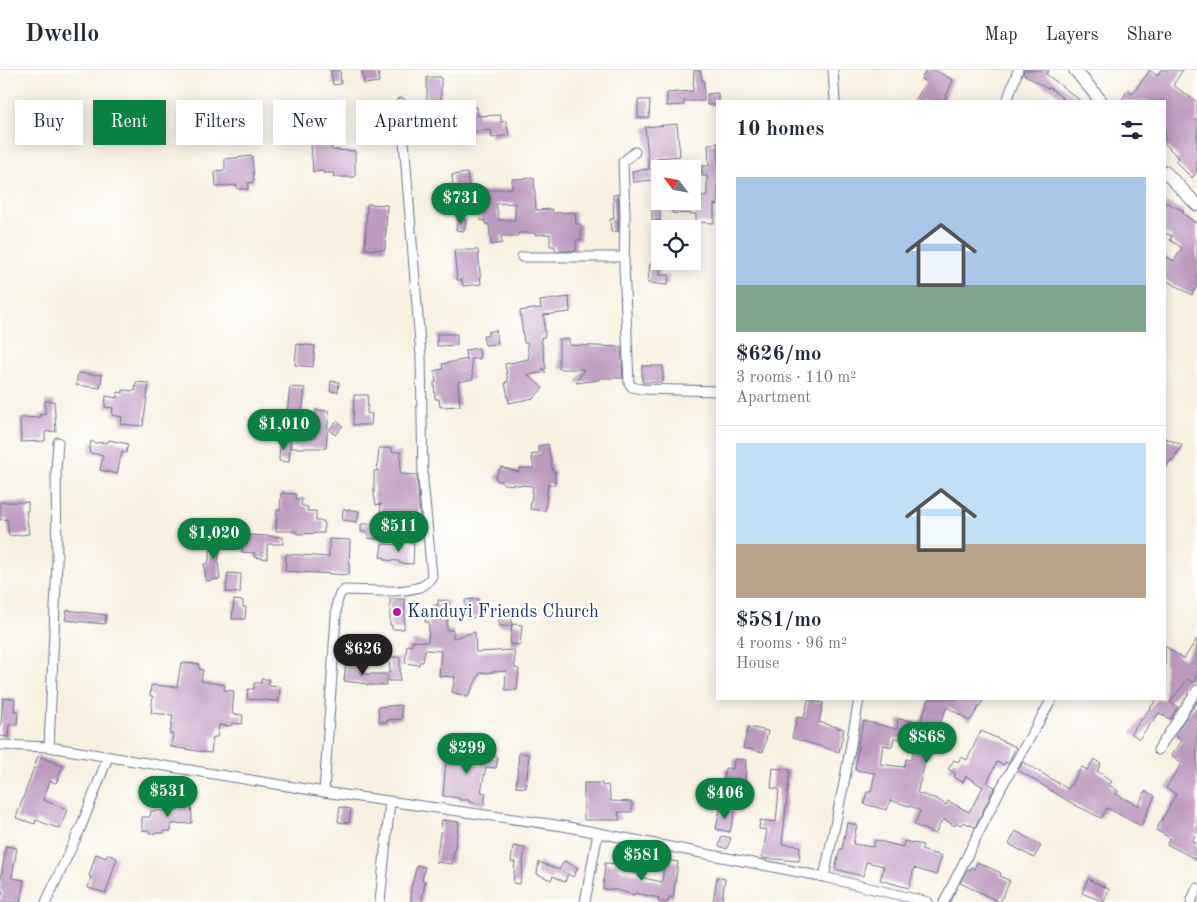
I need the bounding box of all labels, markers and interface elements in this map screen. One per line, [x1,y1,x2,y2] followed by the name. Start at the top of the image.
[25,23,99,47] text: Dwello
[984,26,1018,44] text: Map
[1046,26,1098,44] text: Layers
[1126,26,1172,44] text: Share
[15,100,83,145] chip: Buy
[93,100,166,145] chip: Rent
[176,100,263,145] chip: Filters
[273,100,346,145] chip: New
[356,100,476,145] chip: Apartment
[1118,116,1146,144] icon: filters
[736,119,824,140] text: 10 homes
[651,160,701,210] north arrow
[651,160,701,270] map controls
[431,182,491,225] pin: $731
[442,191,480,207] text: $731
[896,210,986,300] icon: home
[651,220,701,270] button: locate
[736,344,822,365] text: $626/mo
[736,370,856,386] text: 3 rooms · 110 m²
[736,390,811,406] text: Apartment
[243,408,325,451] pin: $1,010
[259,417,309,433] text: $1,010
[896,475,986,565] icon: home
[369,510,429,553] pin: $511
[173,518,255,560] pin: $1,020
[380,519,418,535] text: $511
[189,526,239,542] text: $1,020
[407,603,599,621] place label: Kanduyi Friends Church
[391,606,403,618] marker: Kanduyi Friends Church
[736,610,822,631] text: $581/mo
[333,634,393,676] pin: $626
[736,636,847,652] text: 4 rooms · 96 m²
[344,642,382,658] text: $626
[736,656,779,672] text: House
[897,722,957,764] pin: $868
[908,730,946,746] text: $868
[437,732,497,775] pin: $299
[448,741,486,757] text: $299
[138,776,198,818] pin: $531
[695,778,755,820] pin: $406
[149,784,187,800] text: $531
[706,786,744,802] text: $406
[612,840,672,882] pin: $581
[623,848,661,864] text: $581

